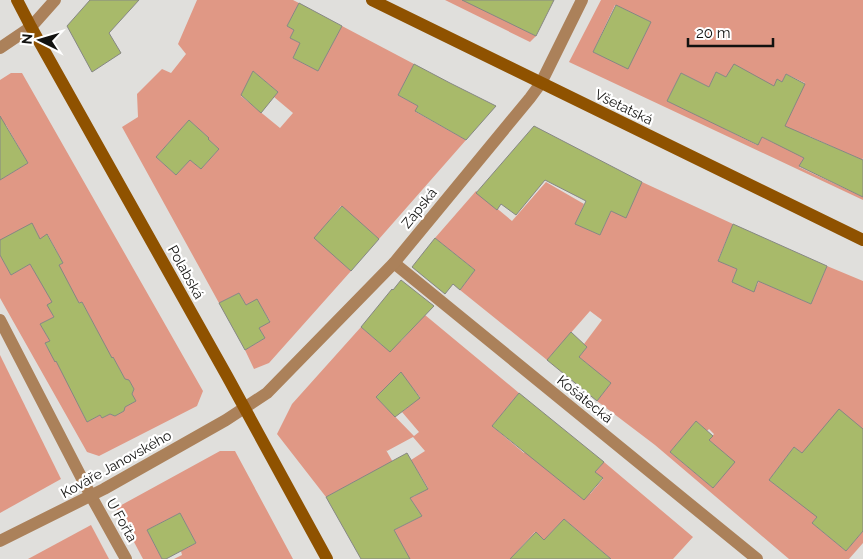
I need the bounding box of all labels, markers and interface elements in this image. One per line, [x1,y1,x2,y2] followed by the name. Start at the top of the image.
[15,15,65,65] north arrow
[688,15,773,47] scale bar
[696,24,731,42] text: 20 m
[19,33,35,45] text: N
[592,86,656,128] street label: Všetatská
[398,185,440,231] street label: Zápská
[165,242,207,302] street label: Polabská
[554,372,616,426] street label: Košátecká
[58,427,174,501] street label: Kováře Janovského
[103,495,141,545] street label: U Fořta

